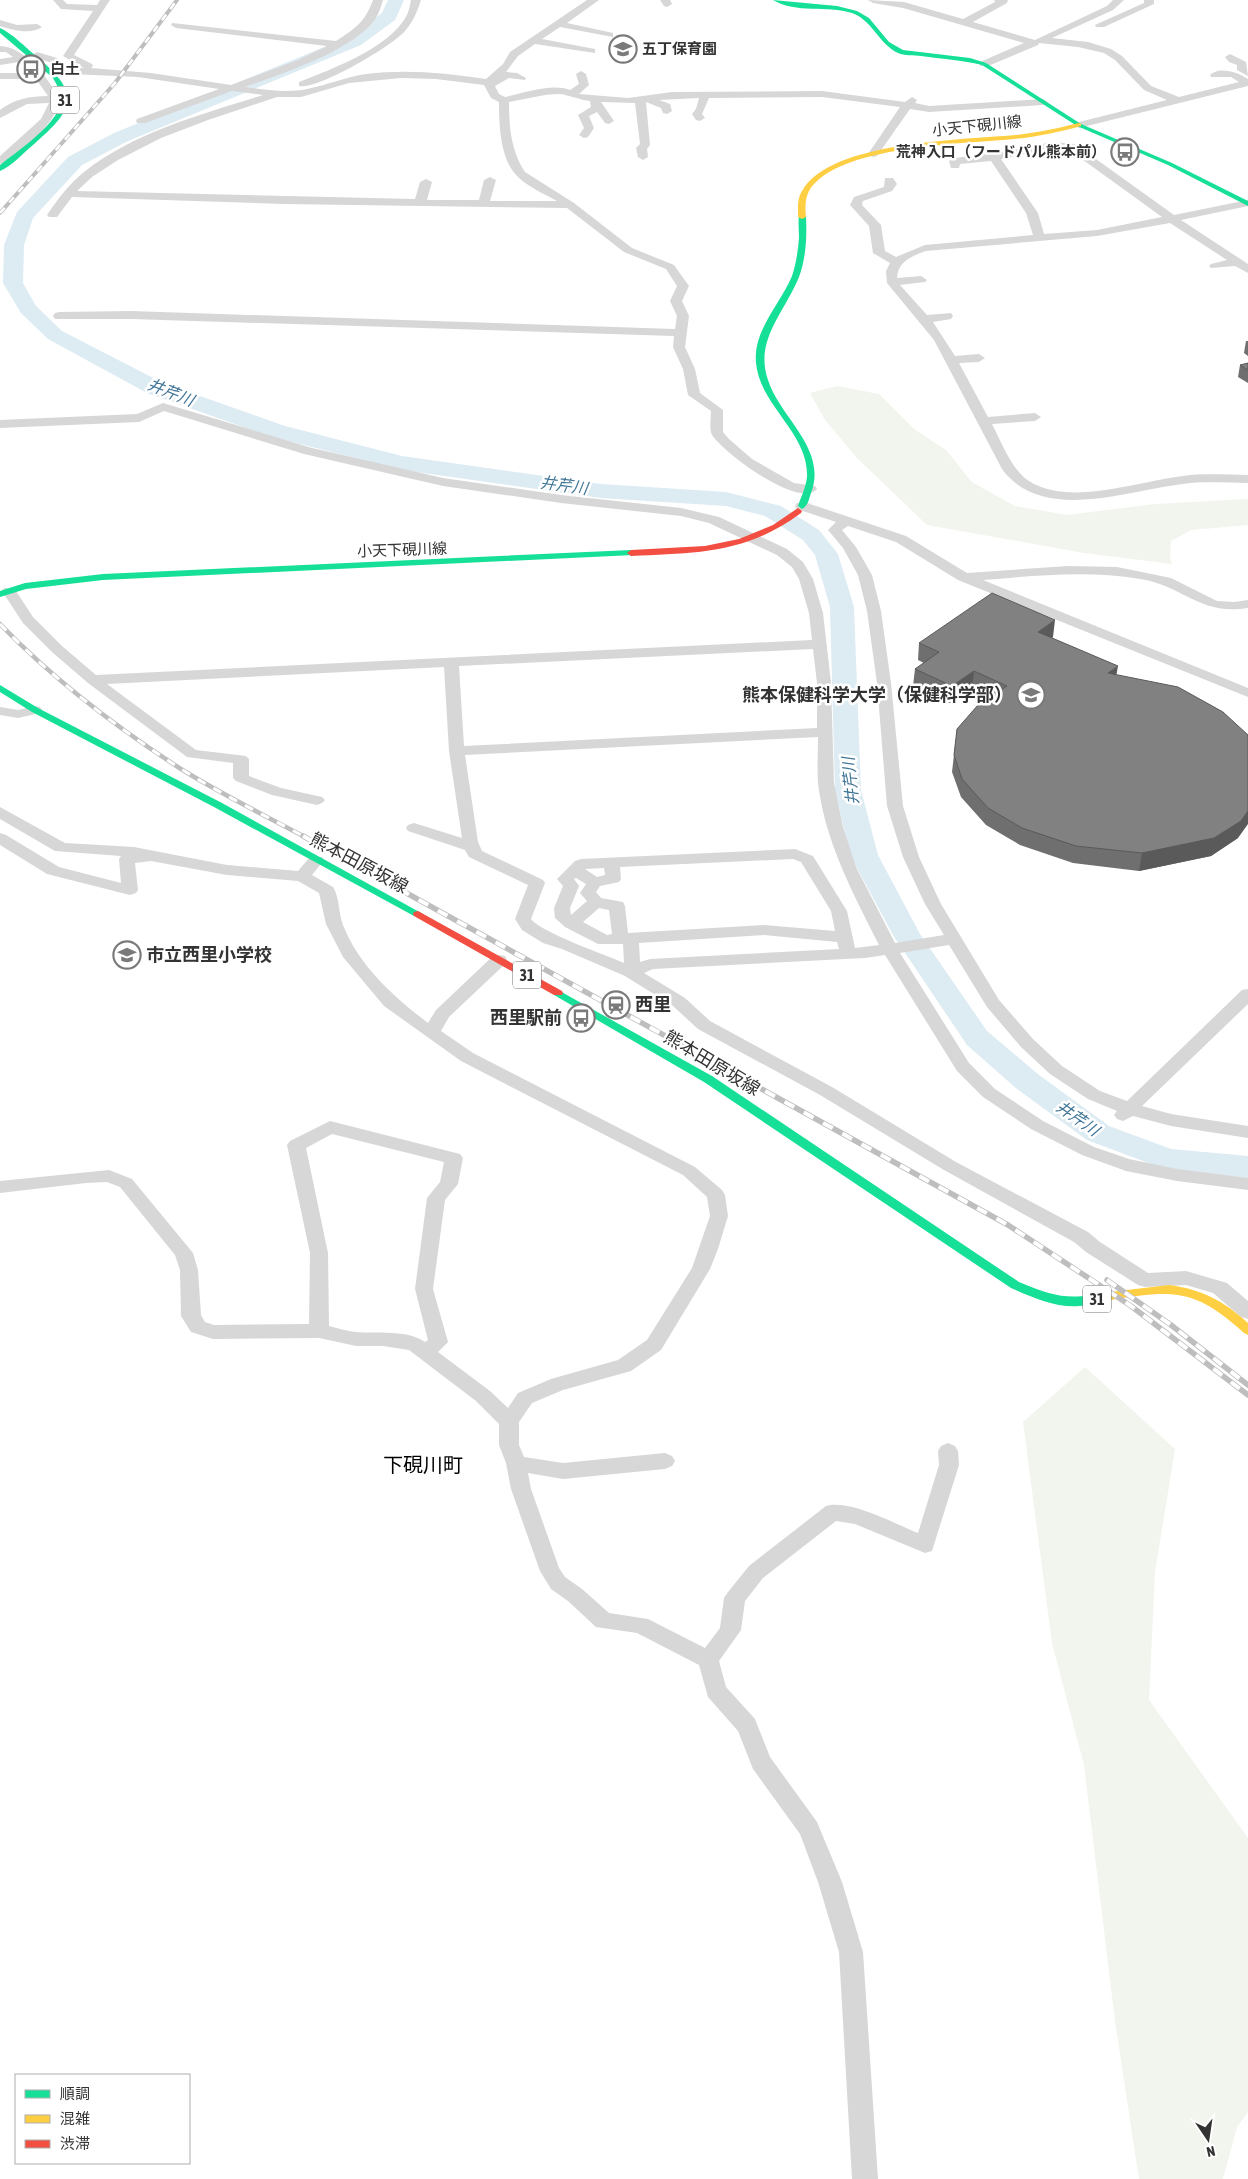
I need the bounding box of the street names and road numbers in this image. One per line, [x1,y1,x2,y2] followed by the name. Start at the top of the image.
[51,86,79,114] road number: 31
[931,112,1023,139] street label: 小天下硯川線
[357,539,447,560] street label: 小天下硯川線
[307,828,412,897] street label: 熊本田原坂線
[513,962,541,988] road number: 31
[661,1026,764,1099] street label: 熊本田原坂線
[1083,1286,1111,1312] road number: 31

